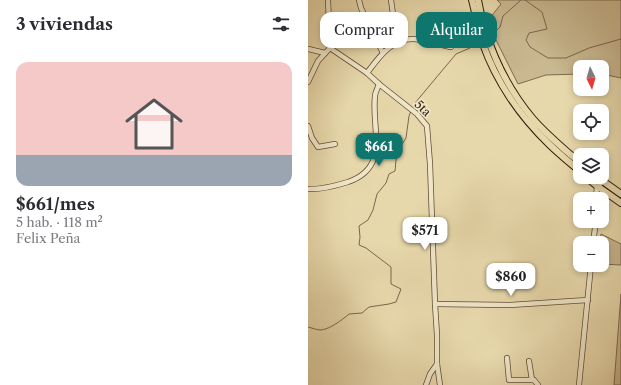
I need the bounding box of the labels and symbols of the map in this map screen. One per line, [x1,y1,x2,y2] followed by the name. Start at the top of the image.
[573,60,609,96] north arrow
[412,97,435,120] street label: 5ta
[355,133,403,167] pin: $661
[401,217,449,251] pin: $571
[487,263,535,297] pin: $860

